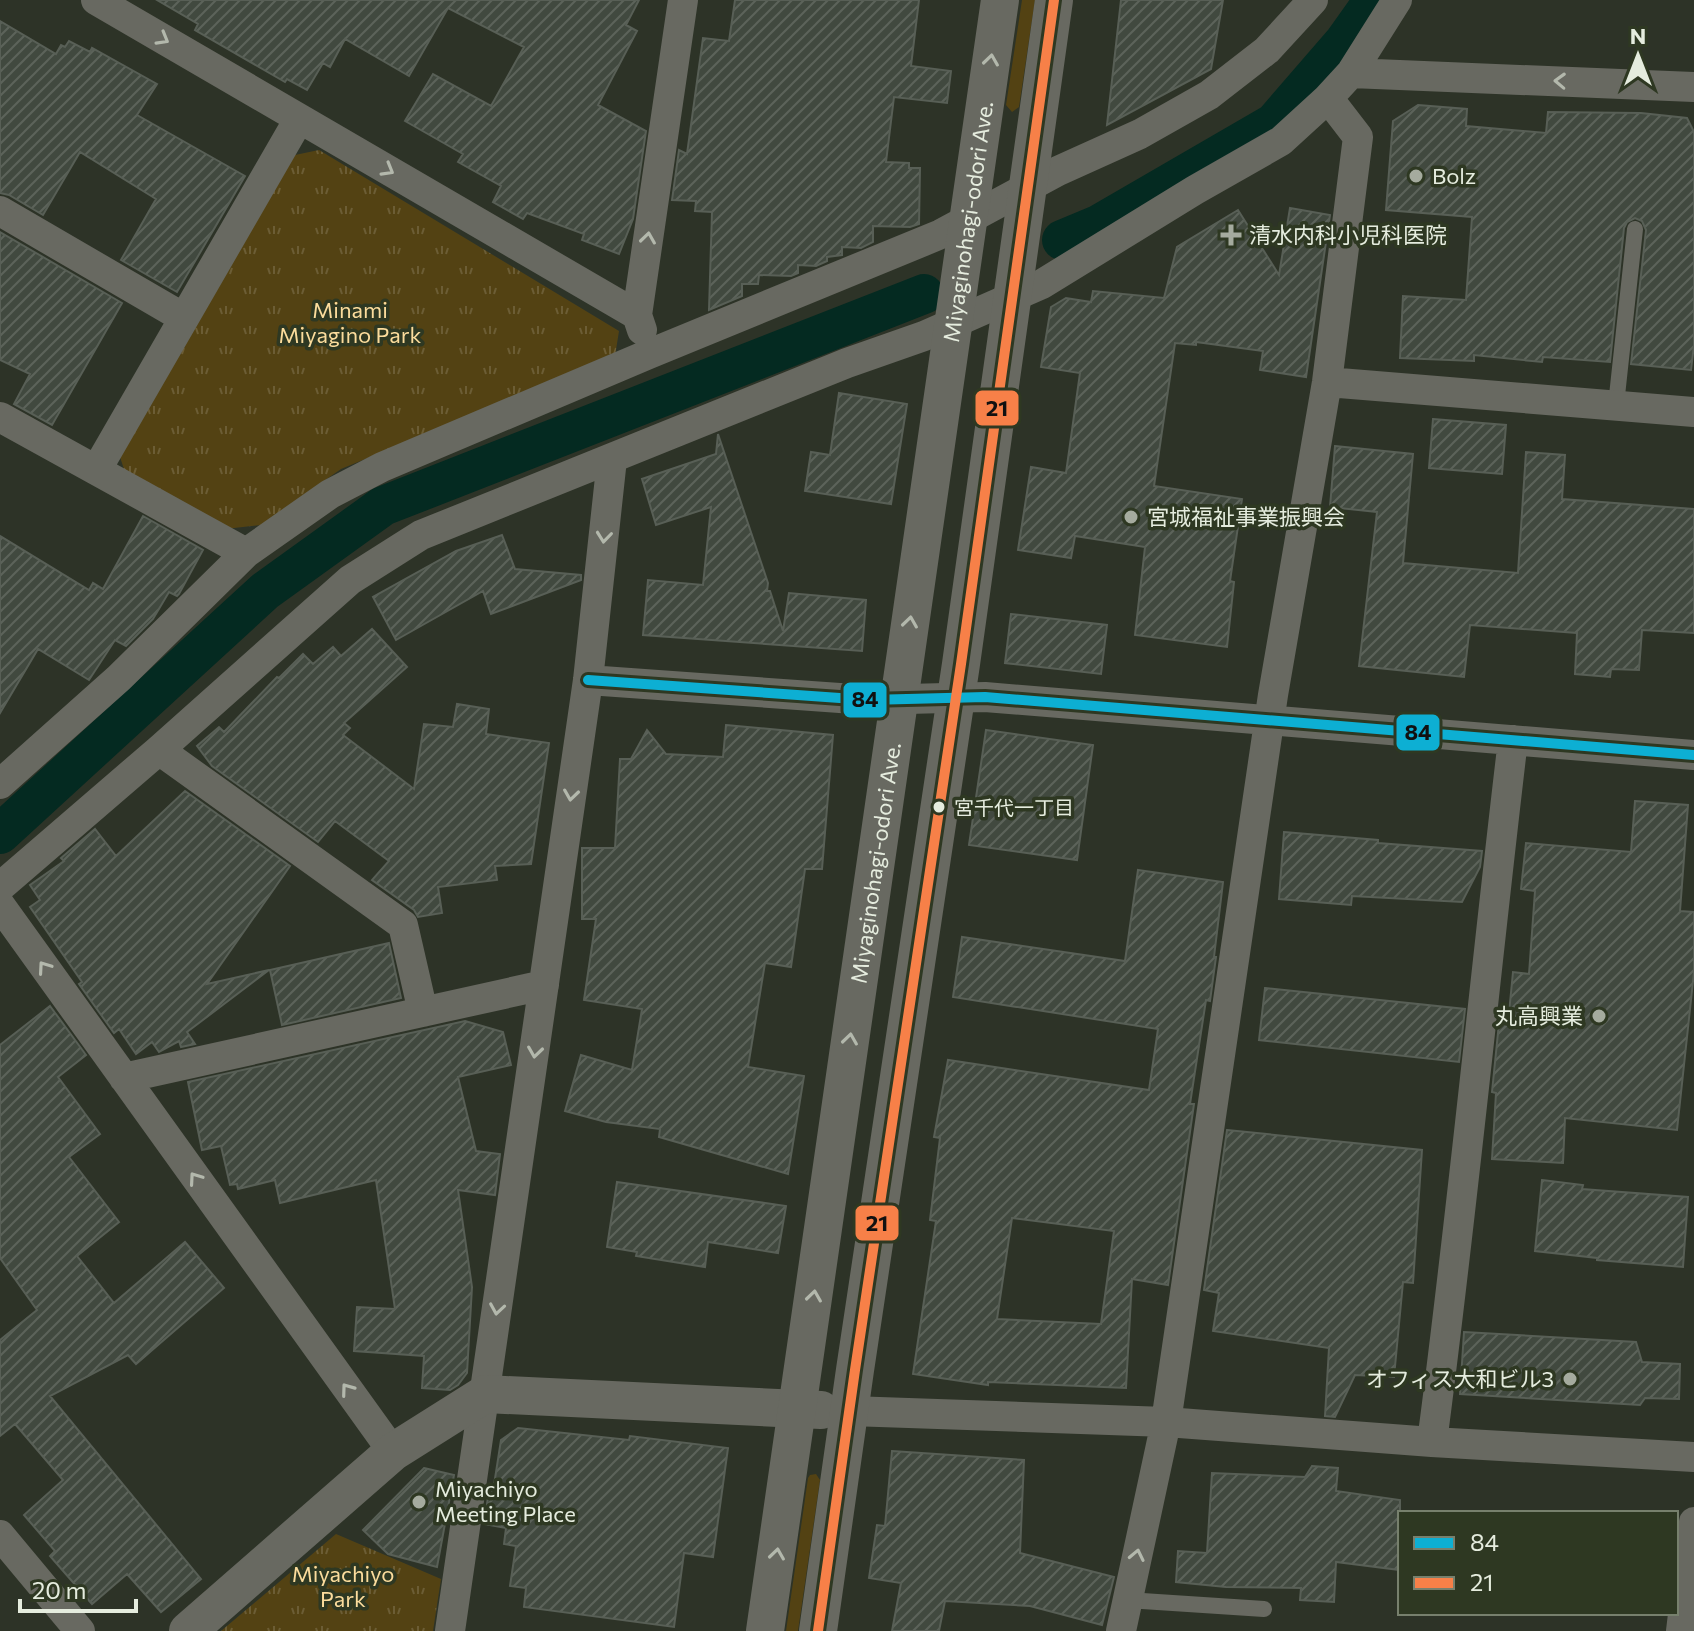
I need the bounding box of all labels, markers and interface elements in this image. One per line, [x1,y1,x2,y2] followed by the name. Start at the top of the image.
[1598,16,1678,96] north arrow
[1630,22,1646,49] text: N
[154,29,169,45] one-way arrow
[982,53,999,67] one-way arrow
[1553,73,1566,90] one-way arrow
[937,99,998,344] street label: Miyaginohagi-odori Ave.
[379,160,394,176] one-way arrow
[1432,162,1476,189] place label: Bolz
[1407,167,1425,185] marker: Bolz
[1249,221,1447,248] place label: 清水内科小児科医院
[1220,224,1242,246] marker: 清水内科小児科医院
[639,231,656,245] one-way arrow
[279,296,422,348] park label: Minami Miyagino Park
[974,389,1020,427] line badge: 21
[986,394,1008,421] text: 21
[1147,503,1345,530] place label: 宮城福祉事業振興会
[1122,508,1140,526] marker: 宮城福祉事業振興会
[596,531,613,544] one-way arrow
[901,616,918,629] one-way arrow
[842,681,888,719] line badge: 84
[851,685,879,712] text: 84
[1395,713,1441,752] line badge: 84
[1404,718,1432,745] text: 84
[844,740,906,985] street label: Miyaginohagi-odori Ave.
[563,788,580,801] one-way arrow
[954,795,1074,819] place label: 宮千代一丁目
[931,799,947,815] marker: 宮千代一丁目
[39,961,54,975] one-way arrow
[1495,1002,1583,1029] place label: 丸高興業
[1590,1007,1608,1025] marker: 丸高興業
[841,1032,858,1046] one-way arrow
[527,1045,544,1059] one-way arrow
[190,1172,205,1187] one-way arrow
[854,1204,900,1242] line badge: 21
[866,1209,888,1236] text: 21
[805,1290,822,1303] one-way arrow
[489,1302,506,1316] one-way arrow
[1366,1365,1554,1392] place label: オフィス大和ビル3
[1561,1370,1579,1388] marker: オフィス大和ビル3
[342,1383,357,1398] one-way arrow
[435,1475,576,1527] place label: Miyachiyo Meeting Place
[410,1493,428,1511] marker: Miyachiyo Meeting Place
[1398,1511,1678,1615] legend
[1470,1527,1499,1556] text: 84
[768,1547,785,1561] one-way arrow
[1128,1548,1145,1562] one-way arrow
[292,1560,394,1612] park label: Miyachiyo Park
[20,1563,136,1613] scale bar
[1470,1567,1494,1596] text: 21
[32,1575,86,1604] text: 20 m

